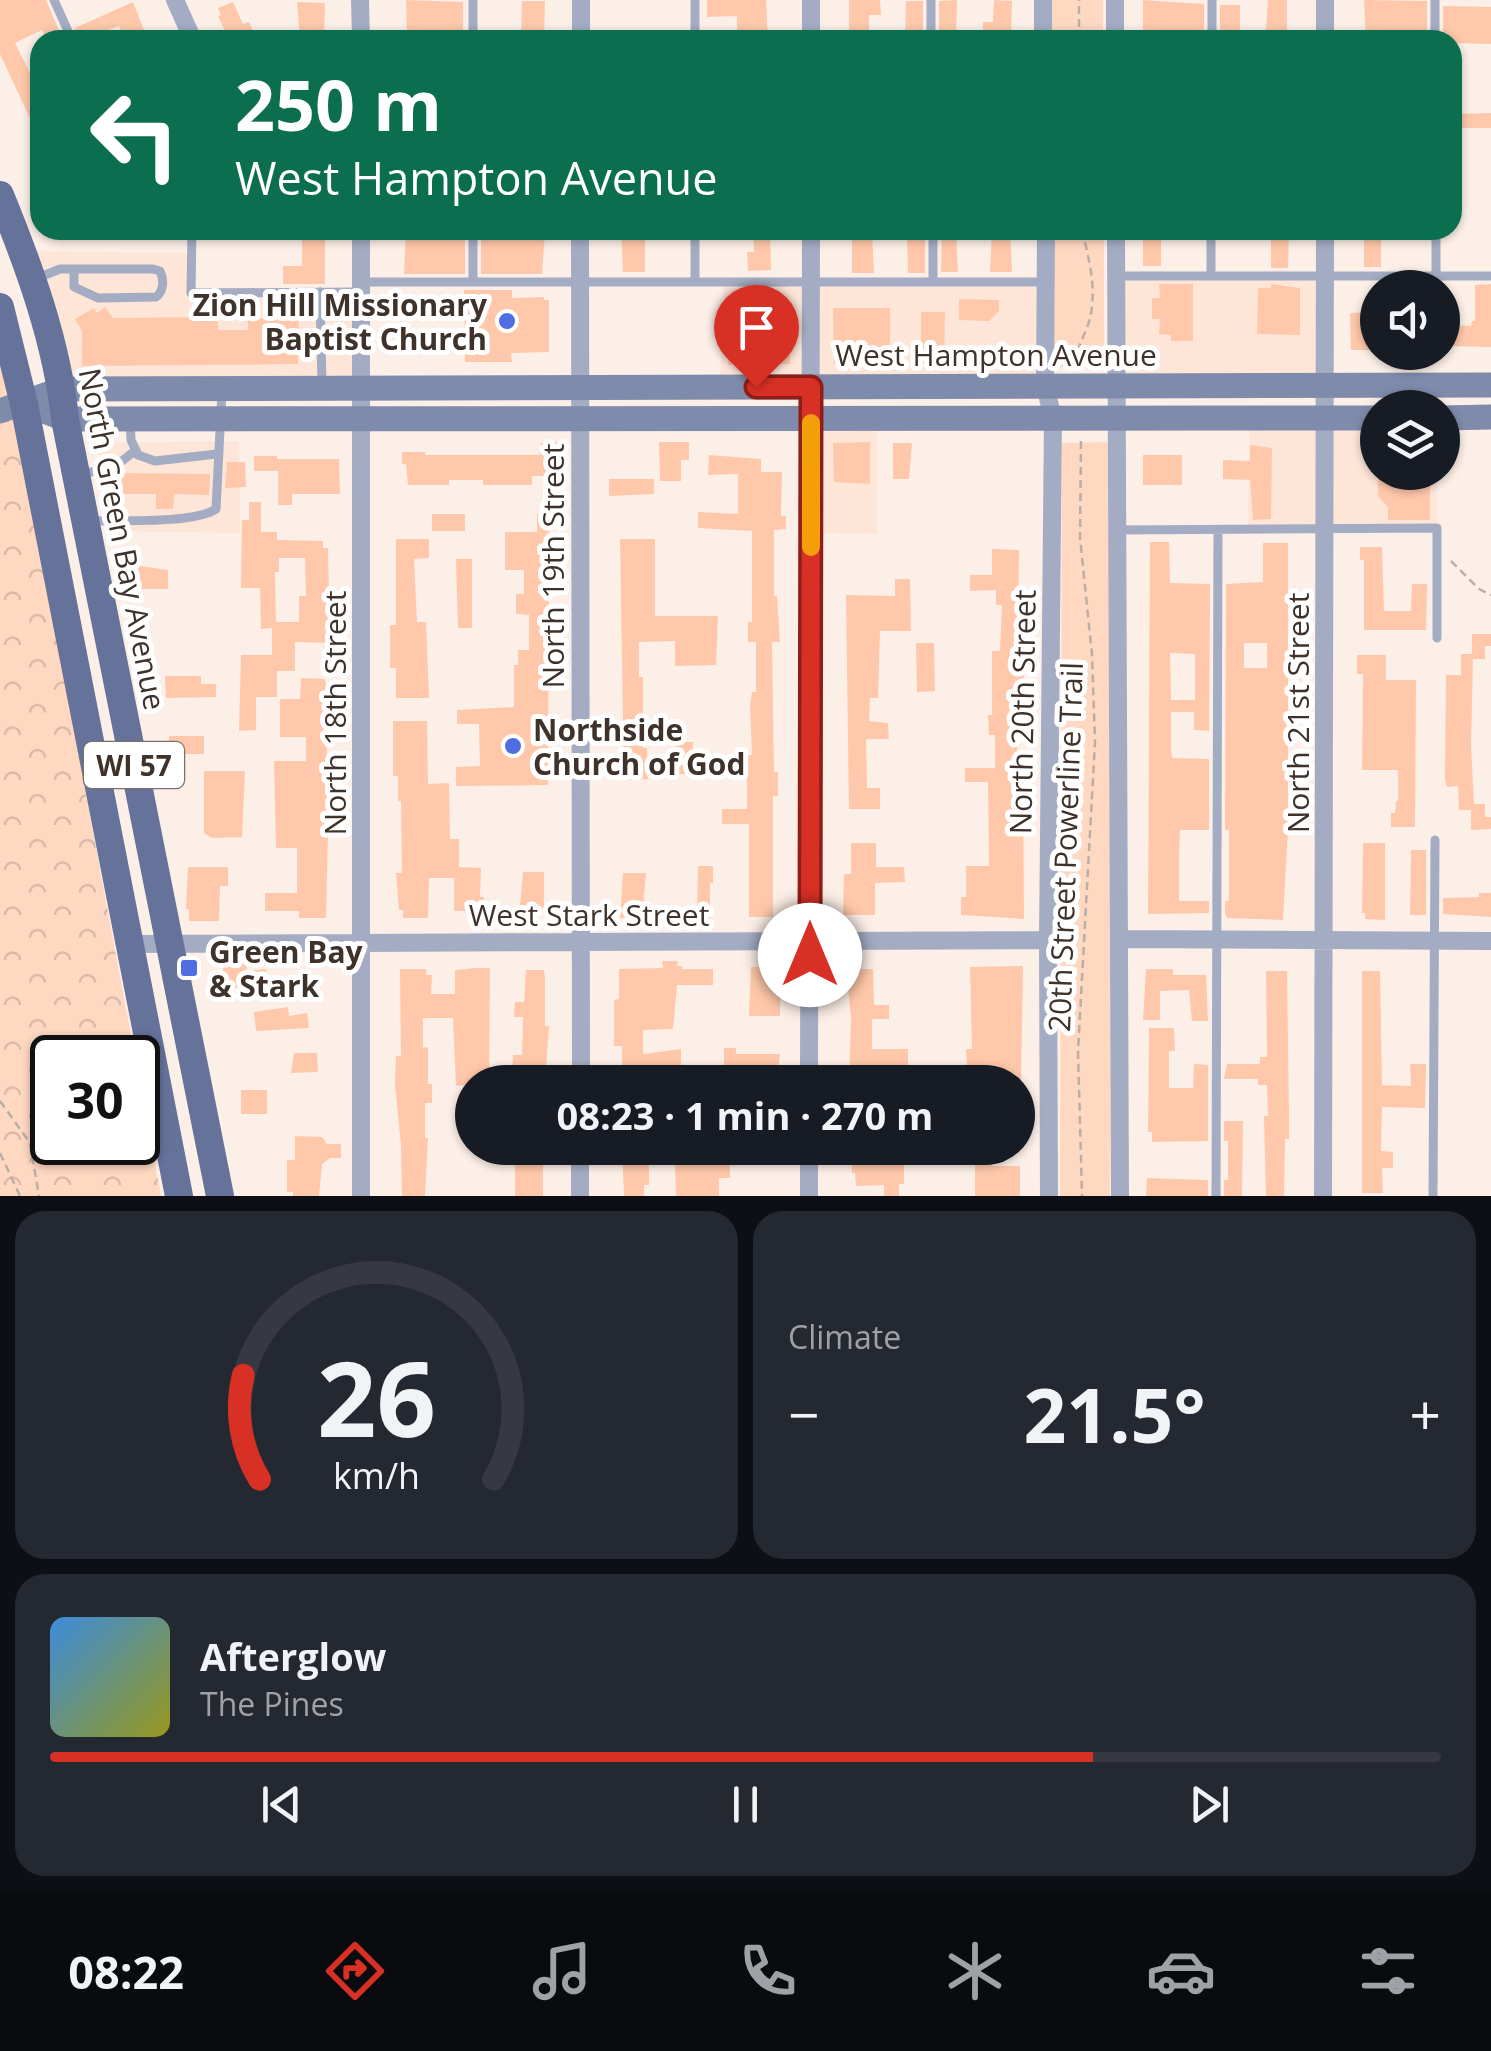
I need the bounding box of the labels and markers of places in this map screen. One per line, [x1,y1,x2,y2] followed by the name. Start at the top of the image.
[193,284,488,359] place label: Zion Hill Missionary Baptist Church
[714,285,799,388] pin
[496,310,518,332] marker: Zion Hill Missionary Baptist Church
[533,709,745,784] place label: Northside Church of God
[502,735,524,757] marker: Northside Church of God
[209,931,364,1006] place label: Green Bay & Stark
[178,957,200,979] marker: Green Bay & Stark

